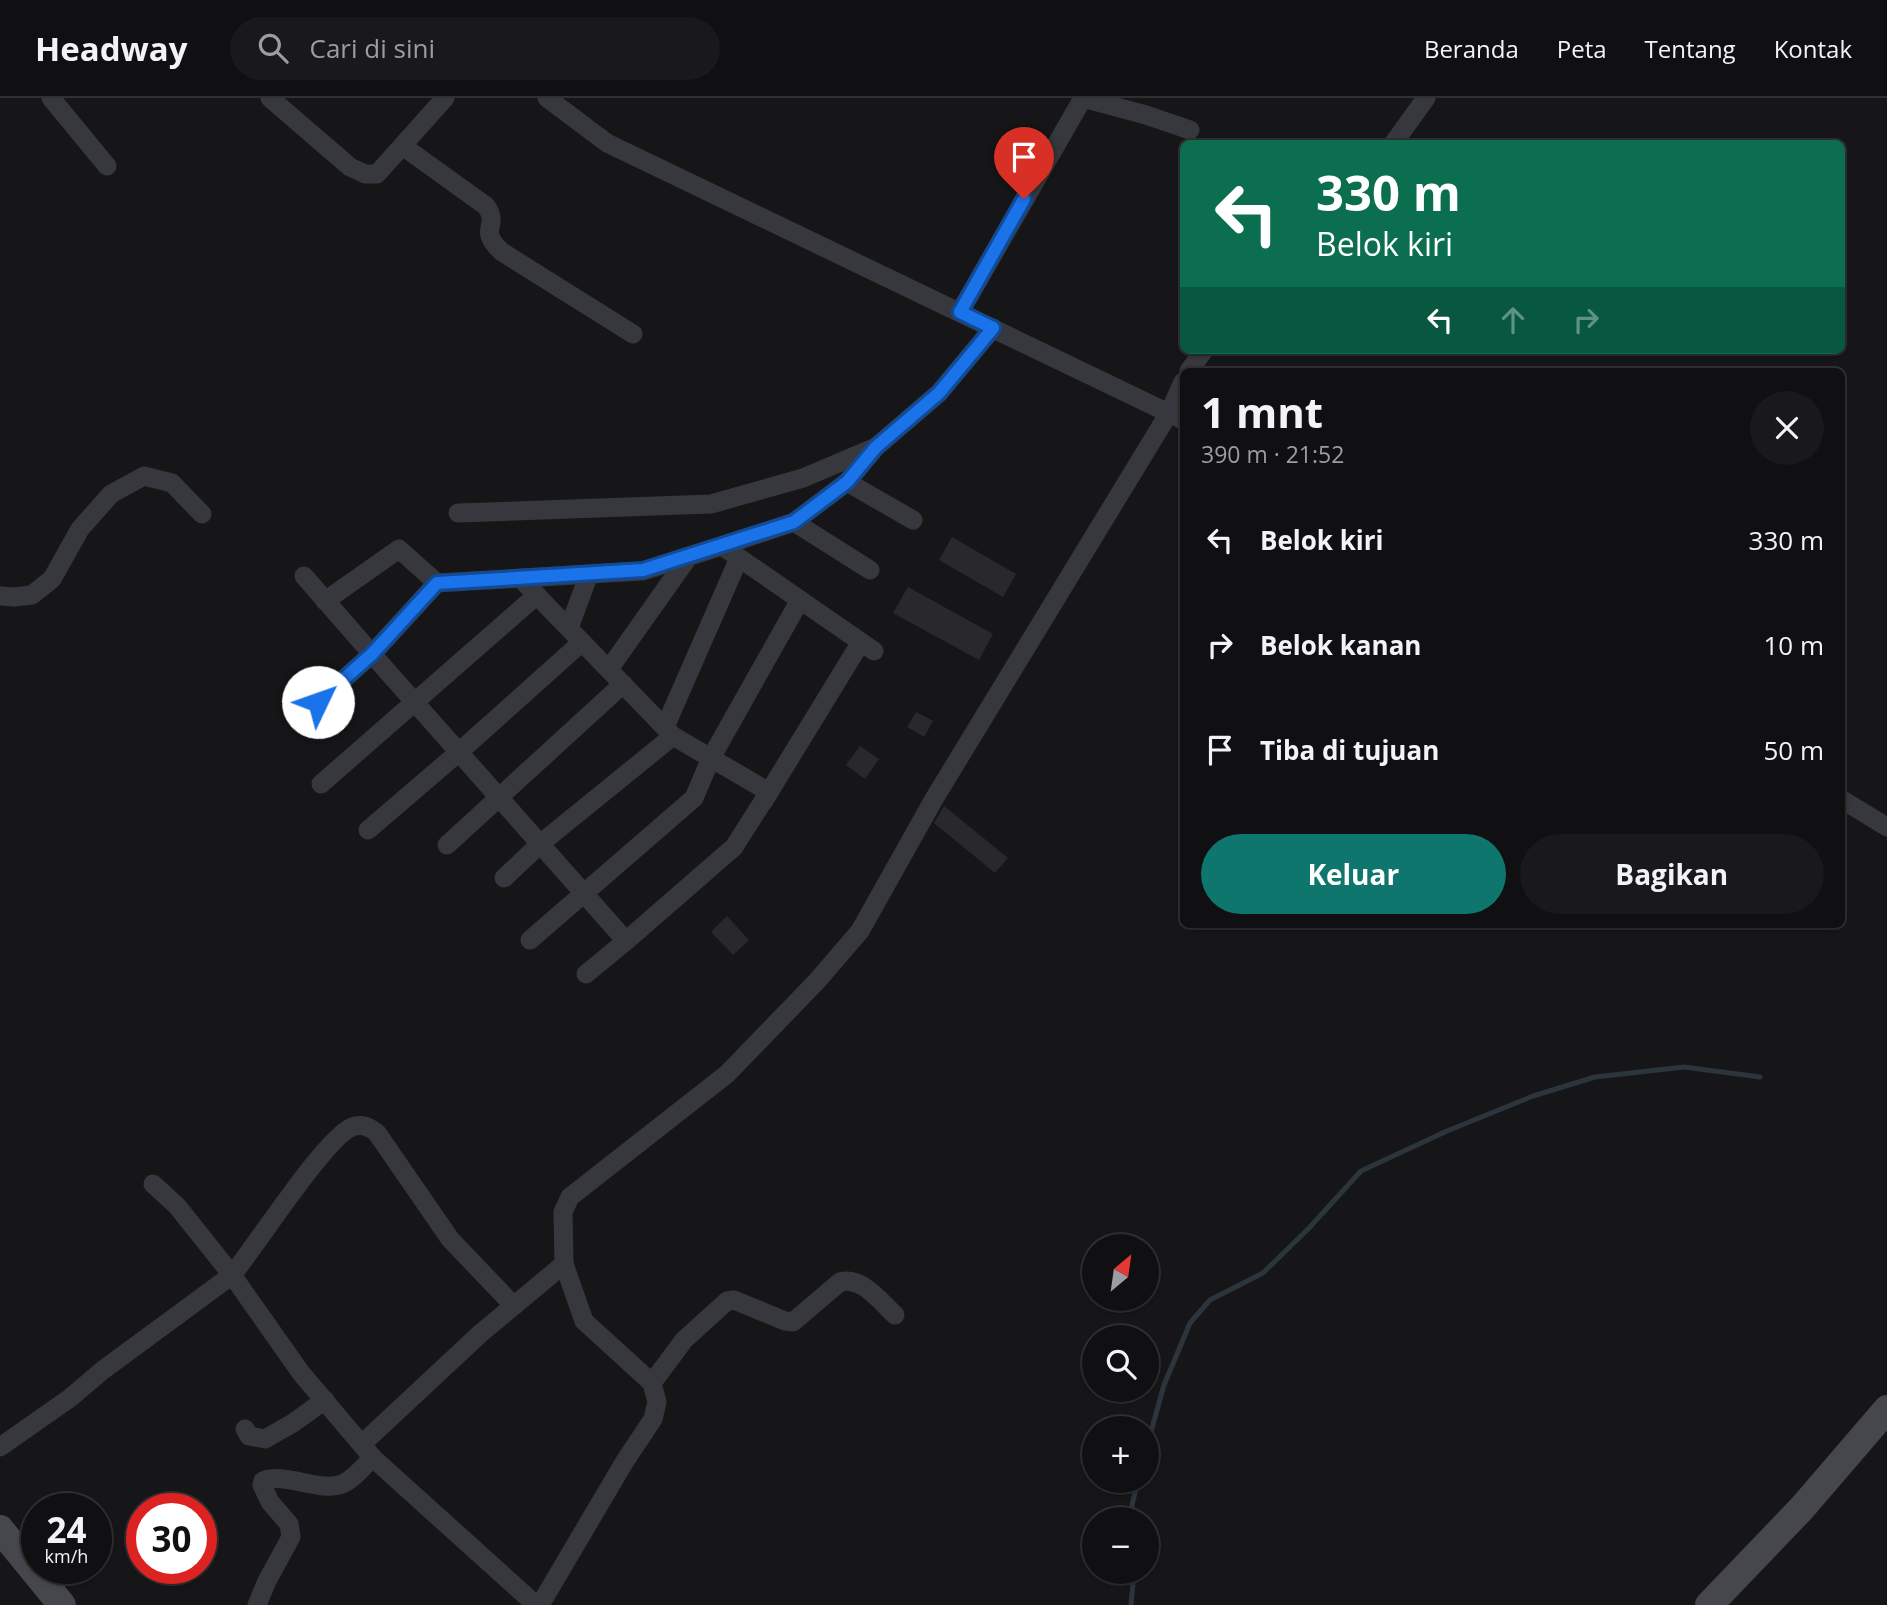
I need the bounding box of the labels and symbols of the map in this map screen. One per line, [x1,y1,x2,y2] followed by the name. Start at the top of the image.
[994,127,1054,199] pin
[281,665,355,739] position arrow
[1082,1234,1158,1311] north arrow
[126,1493,217,1584] speed limit sign: 30

